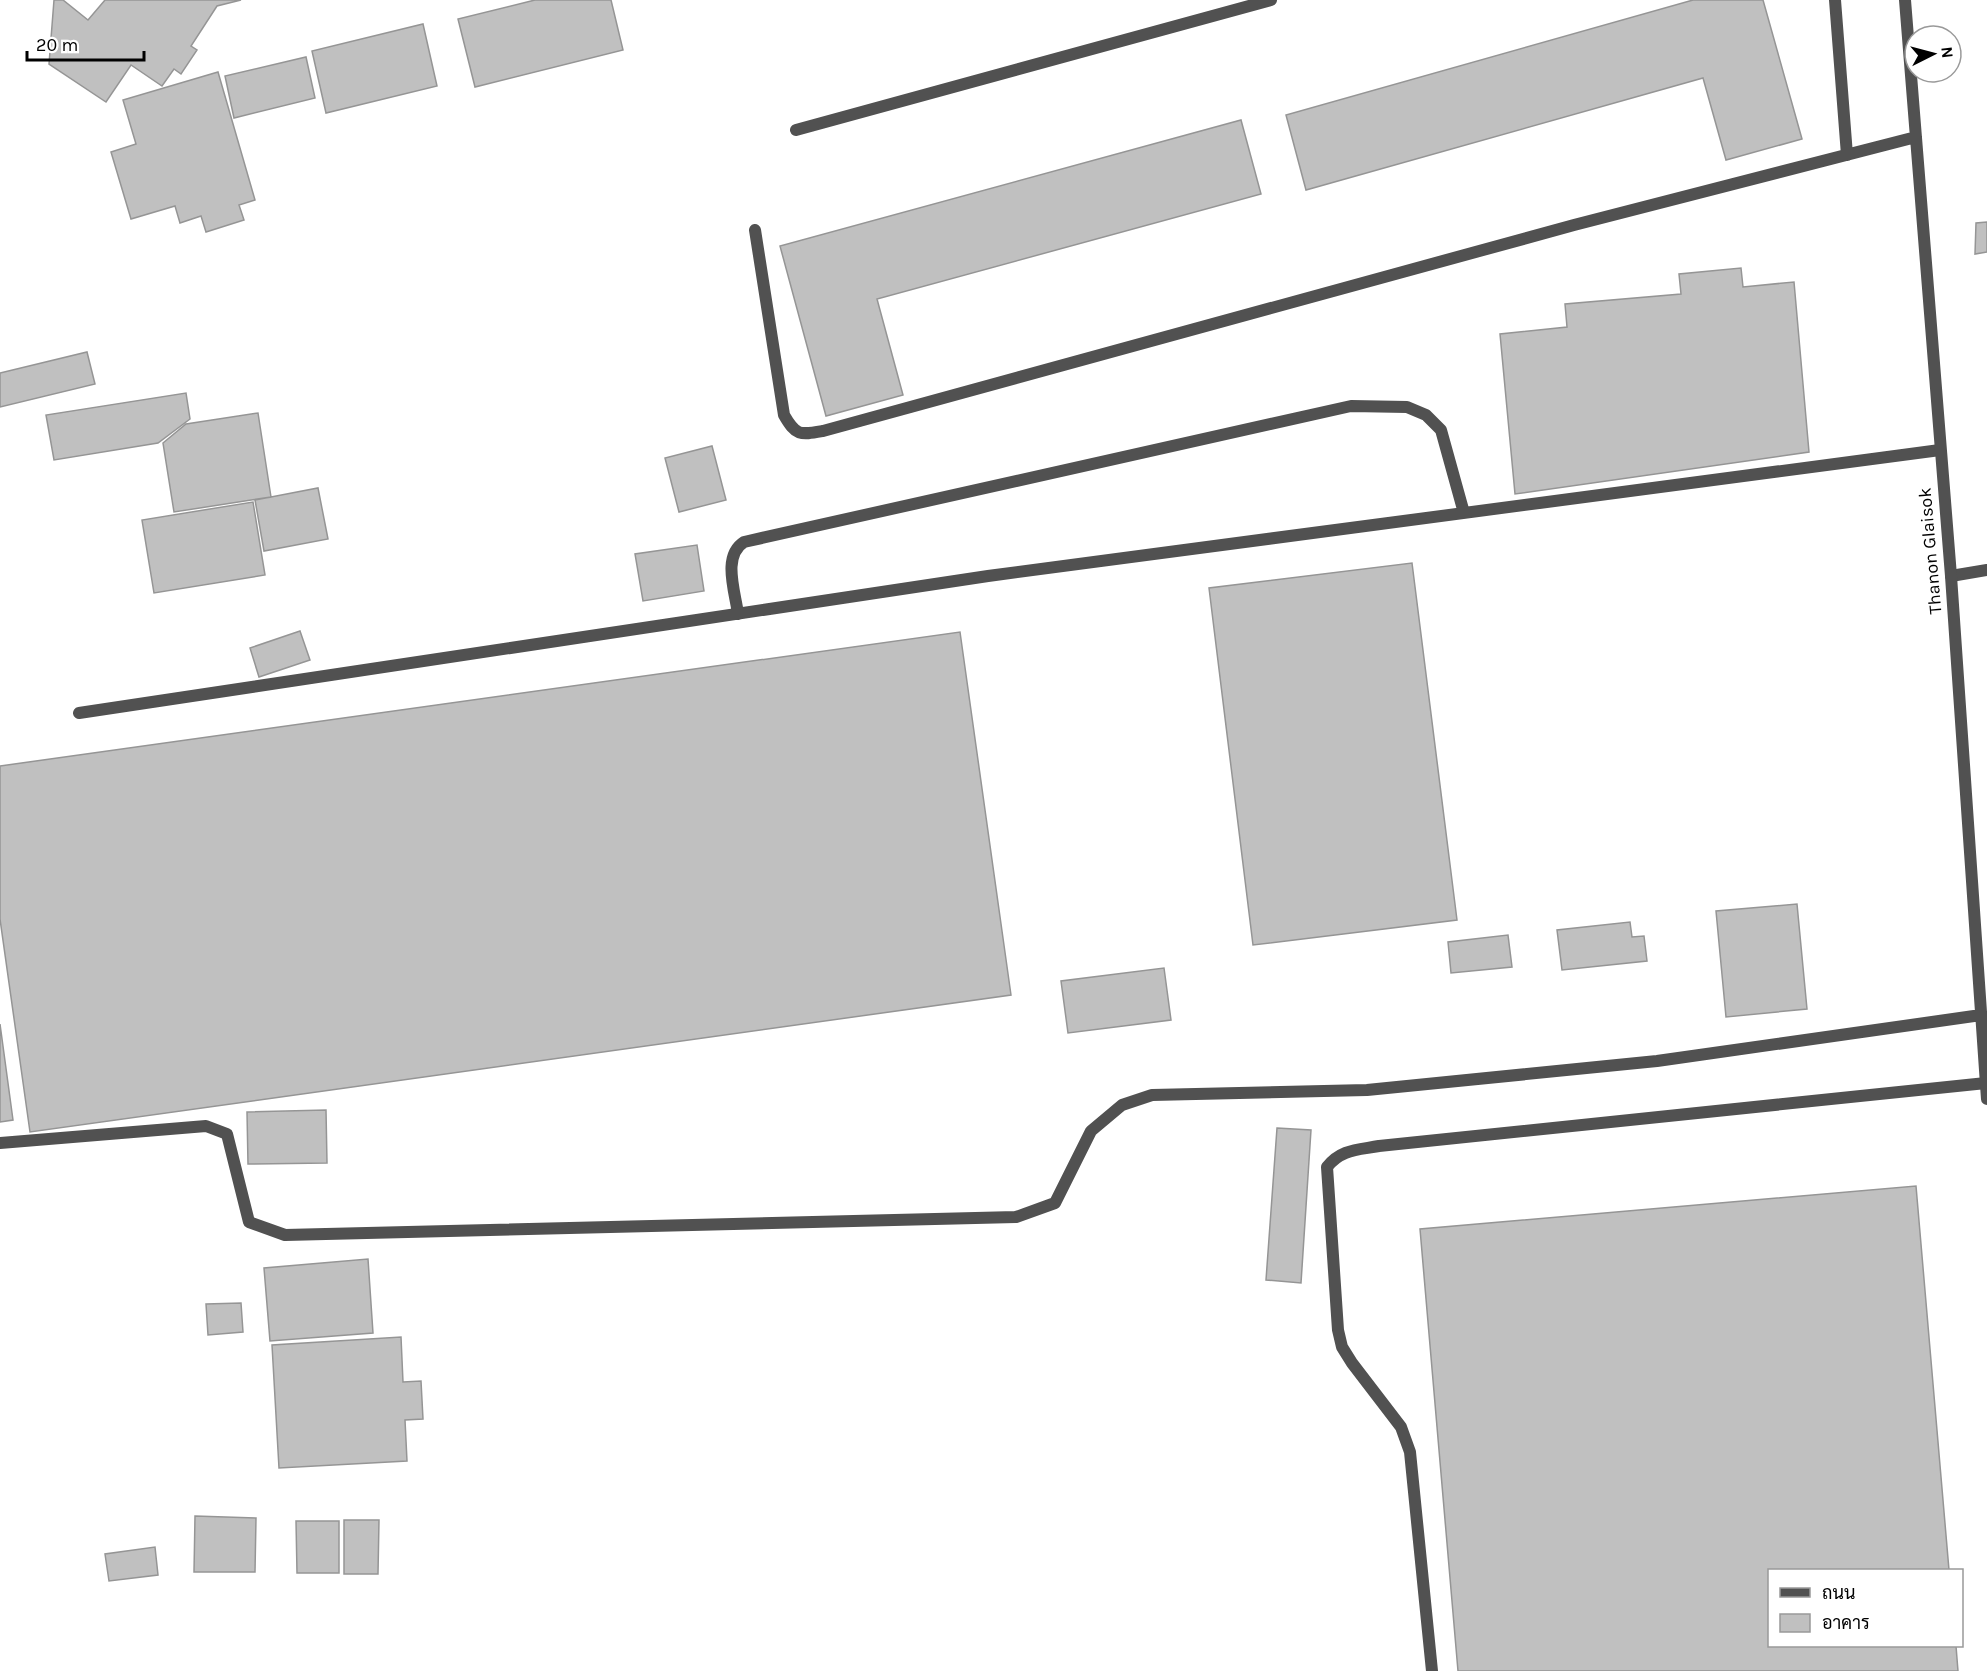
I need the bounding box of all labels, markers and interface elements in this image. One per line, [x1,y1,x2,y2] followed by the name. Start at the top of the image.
[27,24,144,62] scale bar
[1903,24,1963,84] north arrow
[36,34,78,56] text: 20 m
[1937,46,1957,59] text: N
[1914,487,1946,615] street label: Thanon Glaisok
[1768,1569,1963,1647] legend
[1822,1582,1855,1604] text: ถนน
[1822,1612,1870,1634] text: อาคาร

